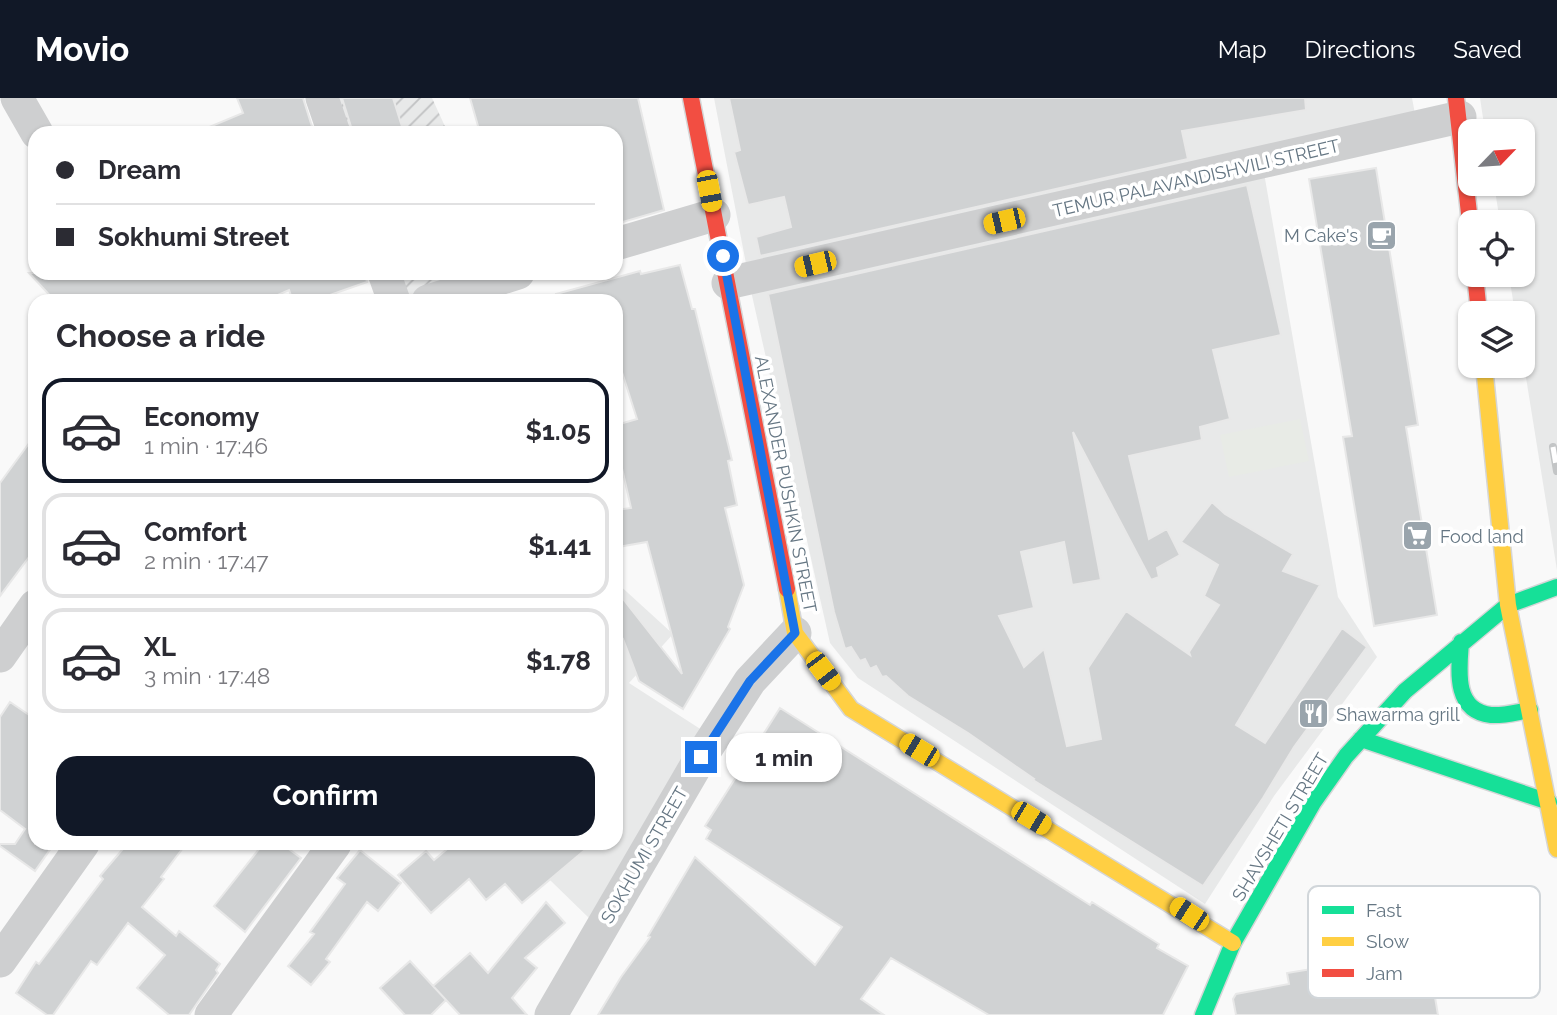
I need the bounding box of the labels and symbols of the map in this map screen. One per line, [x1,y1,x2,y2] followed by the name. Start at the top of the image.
[1458,119,1535,196] north arrow
[1051,135,1341,221] street label: TEMUR PALAVANDISHVILI STREET
[695,168,724,214] car
[982,206,1027,236] car
[1364,218,1398,252] cafe icon: M Cake's
[1284,225,1358,246] place label: M Cake's
[707,240,739,272] route start
[793,249,838,279] car
[751,354,821,614] street label: ALEXANDER PUSHKIN STREET
[1400,519,1434,553] supermarket icon: Food land
[1440,526,1524,547] place label: Food land
[802,648,845,694] car
[1296,697,1330,731] restaurant icon: Shawarma grill
[1336,704,1460,725] place label: Shawarma grill
[896,730,943,770] car
[726,732,841,782] callout: 1 min
[685,741,717,773] route end
[1227,749,1333,905] street label: SHAVSHETI STREET
[596,783,692,927] street label: SOKHUMI STREET
[1008,798,1055,838] car
[1308,886,1540,998] legend
[1166,894,1213,934] car
[1366,899,1402,921] text: Fast
[1366,930,1410,952] text: Slow
[1366,962,1403,984] text: Jam

